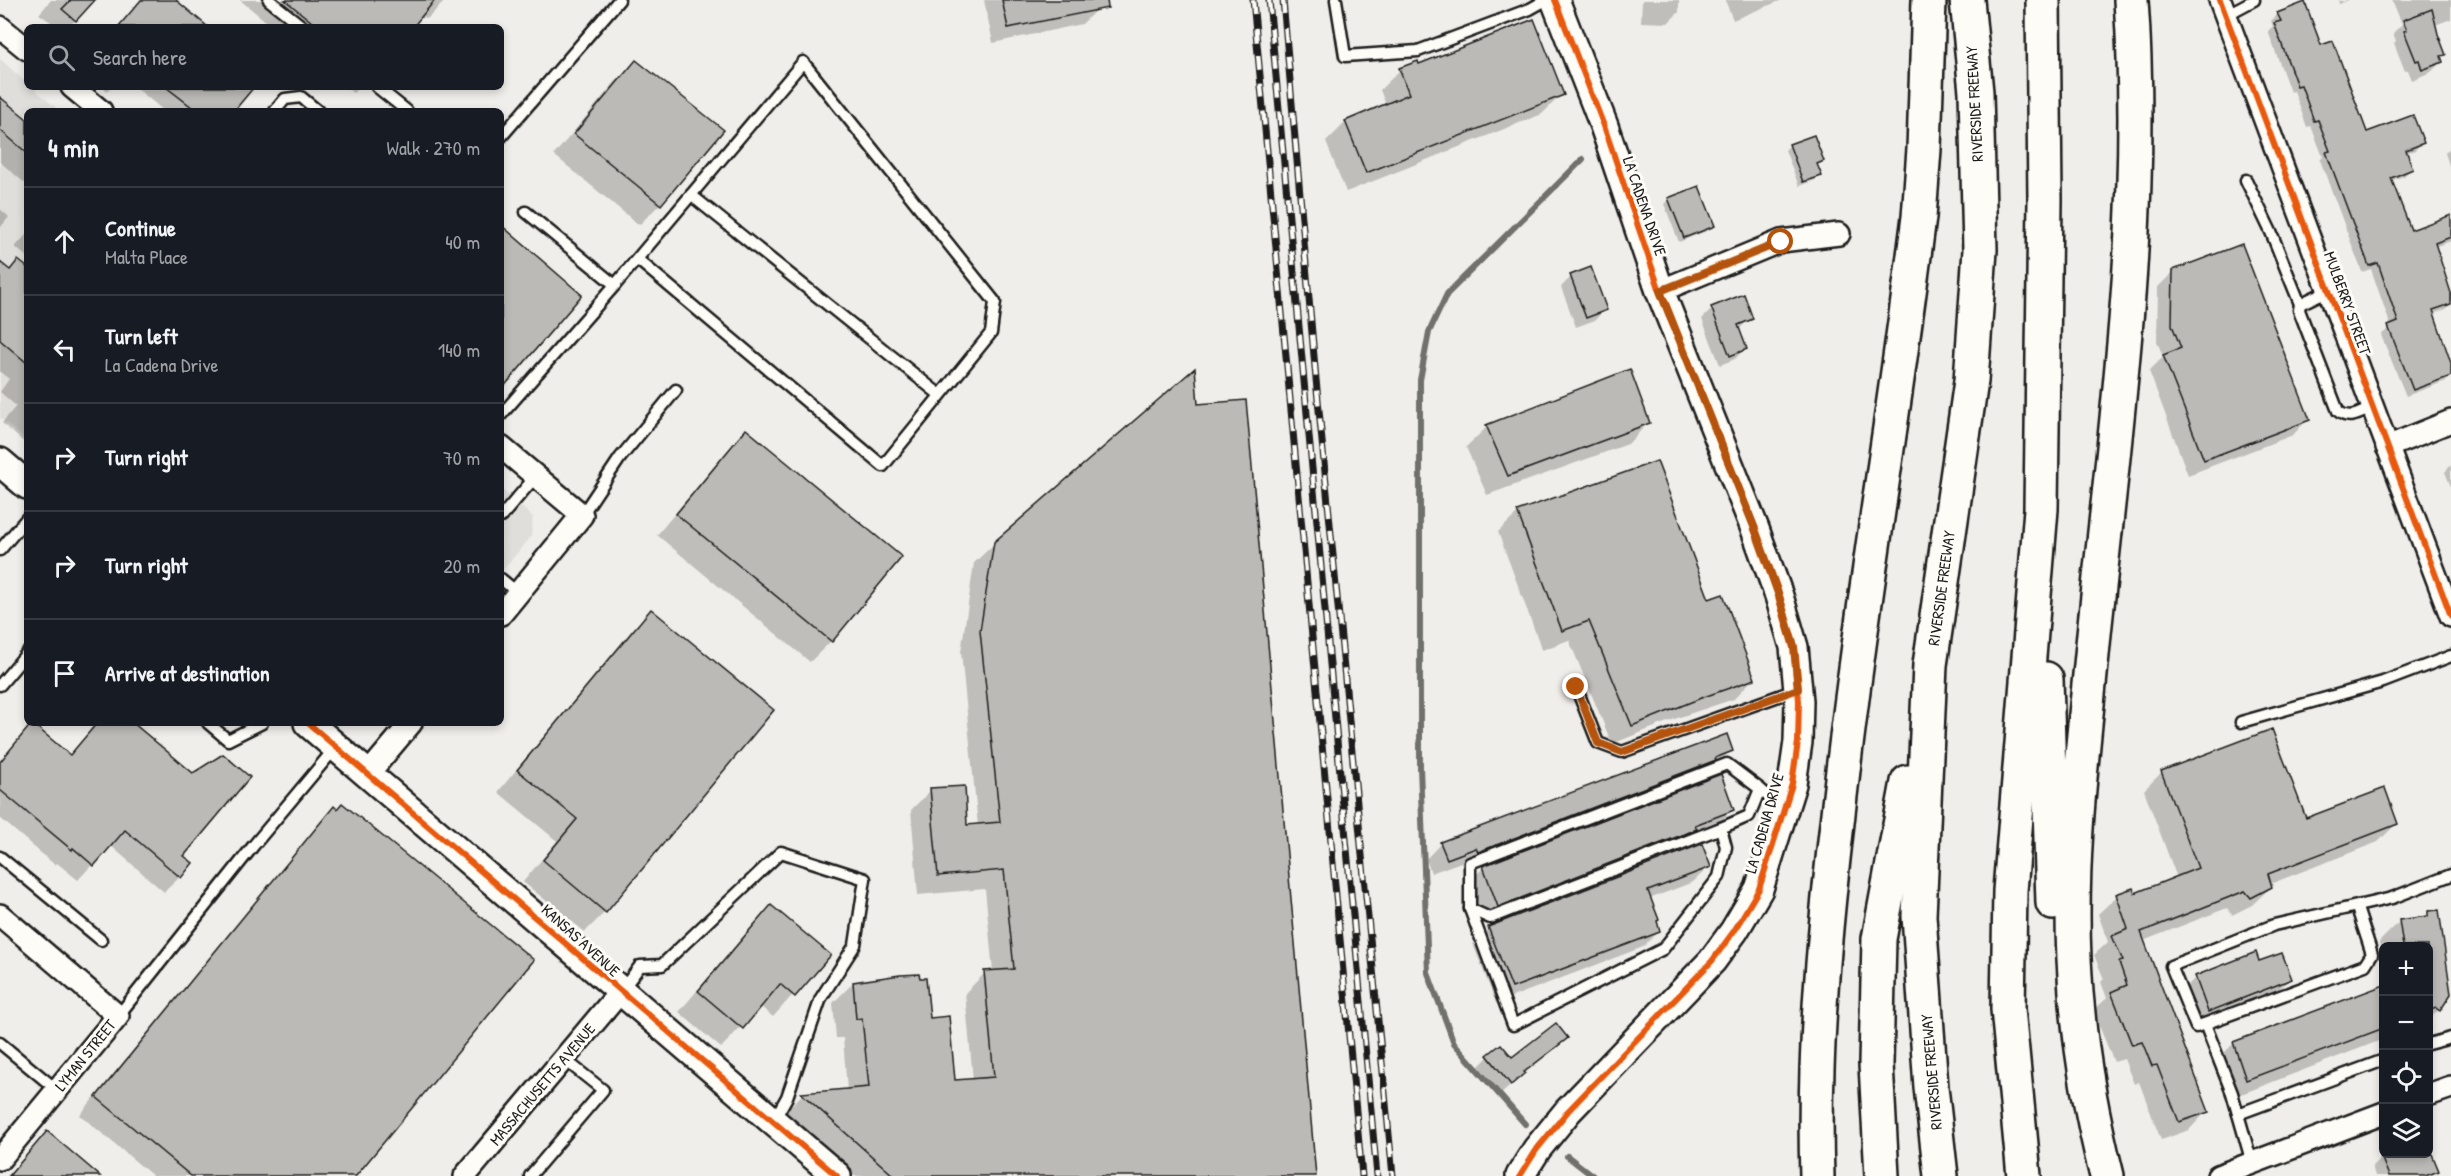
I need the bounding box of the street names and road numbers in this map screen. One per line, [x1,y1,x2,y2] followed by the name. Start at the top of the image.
[1960,46,1988,162] street label: RIVERSIDE FREEWAY
[1618,154,1672,258] street label: LA CADENA DRIVE
[2319,248,2377,358] street label: MULBERRY STREET
[1922,529,1960,647] street label: RIVERSIDE FREEWAY
[1739,770,1789,876] street label: LA CADENA DRIVE
[537,899,625,981] street label: KANSAS AVENUE
[1915,1013,1947,1131] street label: RIVERSIDE FREEWAY
[49,1014,121,1095] street label: LYMAN STREET
[484,1018,600,1150] street label: MASSACHUSETTS AVENUE

